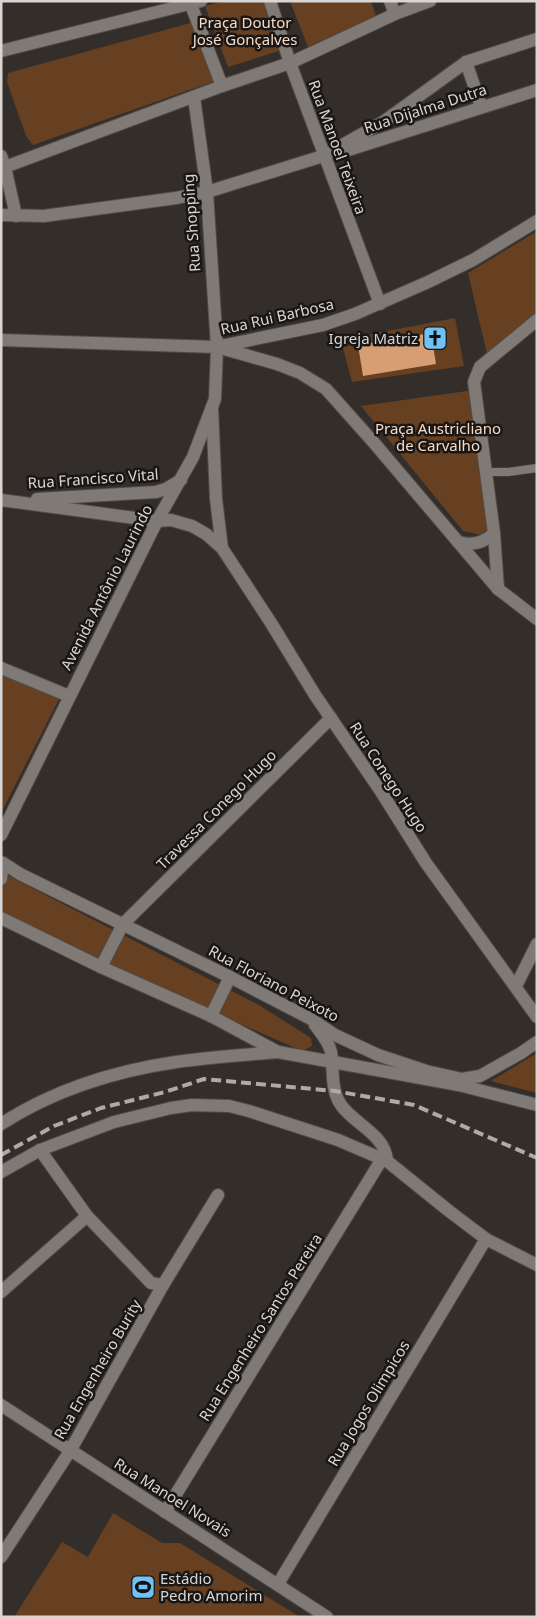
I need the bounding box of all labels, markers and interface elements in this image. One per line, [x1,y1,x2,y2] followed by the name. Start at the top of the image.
[191,12,297,49] park label: Praça Doutor José Gonçalves
[304,77,372,217] street label: Rua Manoel Teixeira
[361,79,489,137] street label: Rua Dijalma Dutra
[178,173,204,273] street label: Rua Shopping
[218,293,336,339] street label: Rua Rui Barbosa
[422,325,448,351] church icon: Igreja Matriz
[329,328,418,348] place label: Igreja Matriz
[375,418,501,455] park label: Praça Austricliano de Carvalho
[27,463,159,493] street label: Rua Francisco Vital
[56,501,156,673] street label: Avenida Antônio Laurindo
[346,718,432,836] street label: Rua Conego Hugo
[152,745,280,873] street label: Travessa Conego Hugo
[205,940,343,1026] street label: Rua Floriano Peixoto
[194,1229,326,1425] street label: Rua Engenheiro Santos Pereira
[49,1295,145,1442] street label: Rua Engenheiro Burity
[322,1336,414,1470] street label: Rua Jogos Olimpicos
[111,1453,235,1541] street label: Rua Manoel Novais
[160,1568,262,1605] place label: Estádio Pedro Amorim
[130,1574,156,1600] sports icon: Estádio Pedro Amorim

